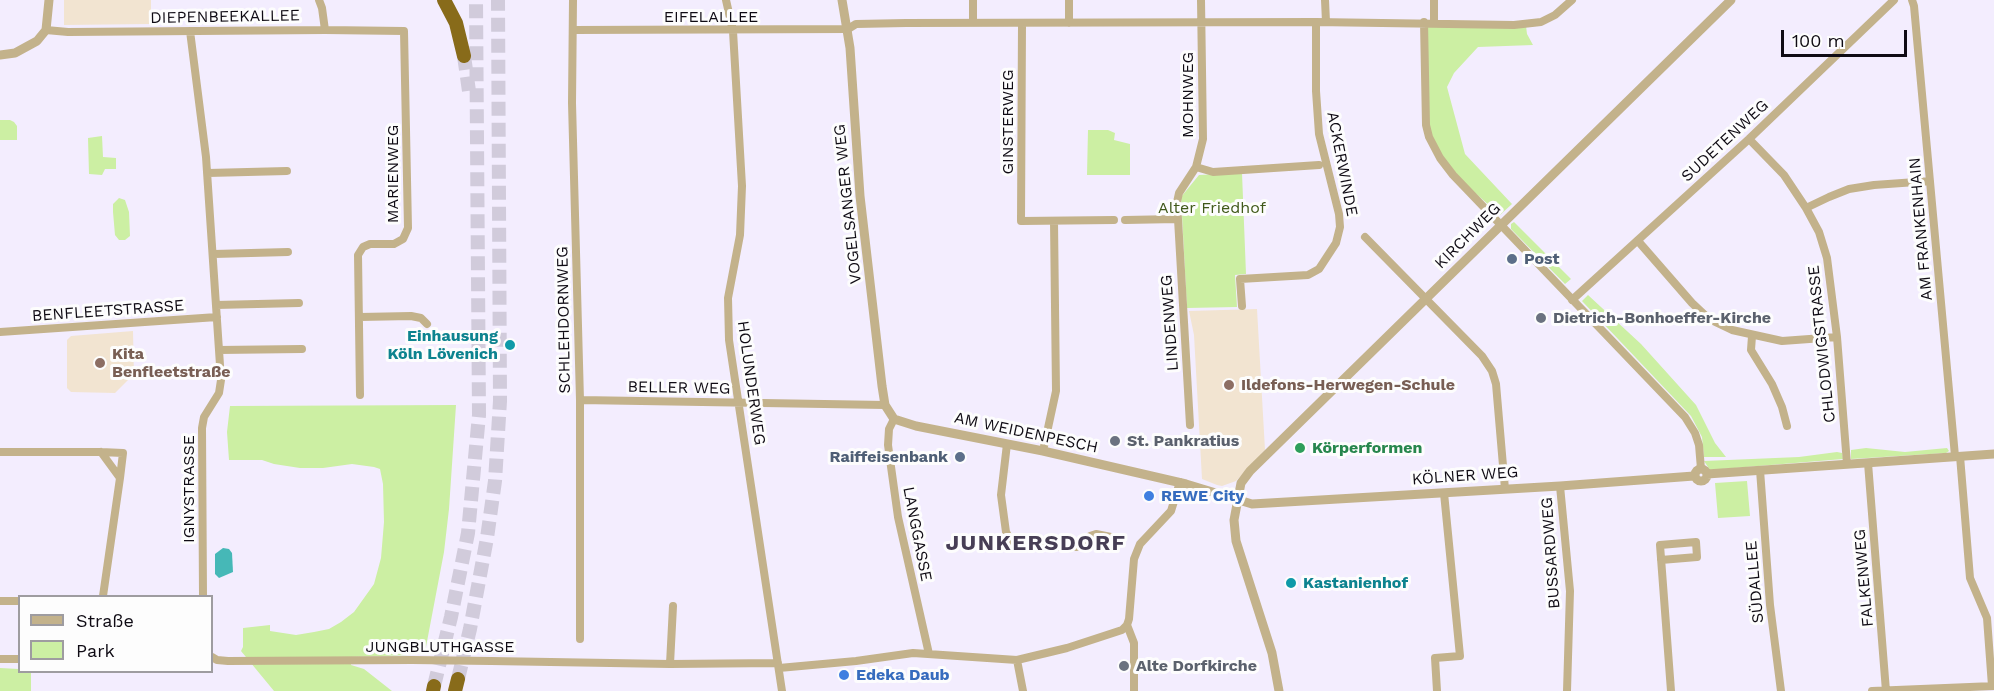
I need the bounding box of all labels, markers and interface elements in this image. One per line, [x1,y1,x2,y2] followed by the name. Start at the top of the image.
[150,6,300,28] street label: DIEPENBEEKALLEE
[664,7,758,27] street label: EIFELALLEE
[1784,18,1910,56] scale bar
[1792,30,1845,51] text: 100 m
[1178,52,1198,138] street label: MOHNWEG
[998,69,1018,175] street label: GINSTERWEG
[1678,96,1772,186] street label: SUDETENWEG
[1322,110,1362,218] street label: ACKERWINDE
[830,123,866,285] street label: VOGELSANGER WEG
[383,125,403,223] street label: MARIENWEG
[1905,157,1937,301] street label: AM FRANKENHAIN
[1158,198,1266,218] park label: Alter Friedhof
[1431,199,1505,273] street label: KIRCHWEG
[553,246,575,394] street label: SCHLEHDORNWEG
[1524,249,1560,269] place label: Post
[1505,252,1519,266] marker: Post
[1804,264,1840,424] street label: CHLODWIGSTRASSE
[1157,274,1183,372] street label: LINDENWEG
[31,296,185,326] street label: BENFLEETSTRASSE
[1553,308,1771,328] place label: Dietrich-Bonhoeffer-Kirche
[1534,311,1548,325] marker: Dietrich-Bonhoeffer-Kirche
[733,320,769,446] street label: HOLUNDERWEG
[388,326,498,364] place label: Einhausung Köln Lövenich
[503,338,517,352] marker: Einhausung Köln Lövenich
[112,344,231,382] place label: Kita Benfleetstraße
[93,356,107,370] marker: Kita Benfleetstraße
[1241,375,1455,395] place label: Ildefons-Herwegen-Schule
[627,378,731,398] street label: BELLER WEG
[1222,378,1236,392] marker: Ildefons-Herwegen-Schule
[952,408,1100,458] street label: AM WEIDENPESCH
[1127,431,1239,451] place label: St. Pankratius
[1108,434,1122,448] marker: St. Pankratius
[179,435,199,543] street label: IGNYSTRASSE
[1312,438,1422,458] place label: Körperformen
[1293,441,1307,455] marker: Körperformen
[829,447,948,467] place label: Raiffeisenbank
[953,450,967,464] marker: Raiffeisenbank
[1411,463,1519,489] street label: KÖLNER WEG
[898,485,936,583] street label: LANGGASSE
[1161,486,1244,506] place label: REWE City
[1142,489,1156,503] marker: REWE City
[1538,497,1564,609] street label: BUSSARDWEG
[1850,528,1878,628] street label: FALKENWEG
[945,531,1127,557] district label: JUNKERSDORF
[1742,540,1768,624] street label: SÜDALLEE
[1303,573,1408,593] place label: Kastanienhof
[1284,576,1298,590] marker: Kastanienhof
[18,595,213,673] legend
[76,610,134,631] text: Straße
[366,637,514,657] street label: JUNGBLUTHGASSE
[76,640,115,661] text: Park
[1136,656,1257,676] place label: Alte Dorfkirche
[1117,659,1131,673] marker: Alte Dorfkirche
[856,665,950,685] place label: Edeka Daub
[837,668,851,682] marker: Edeka Daub

